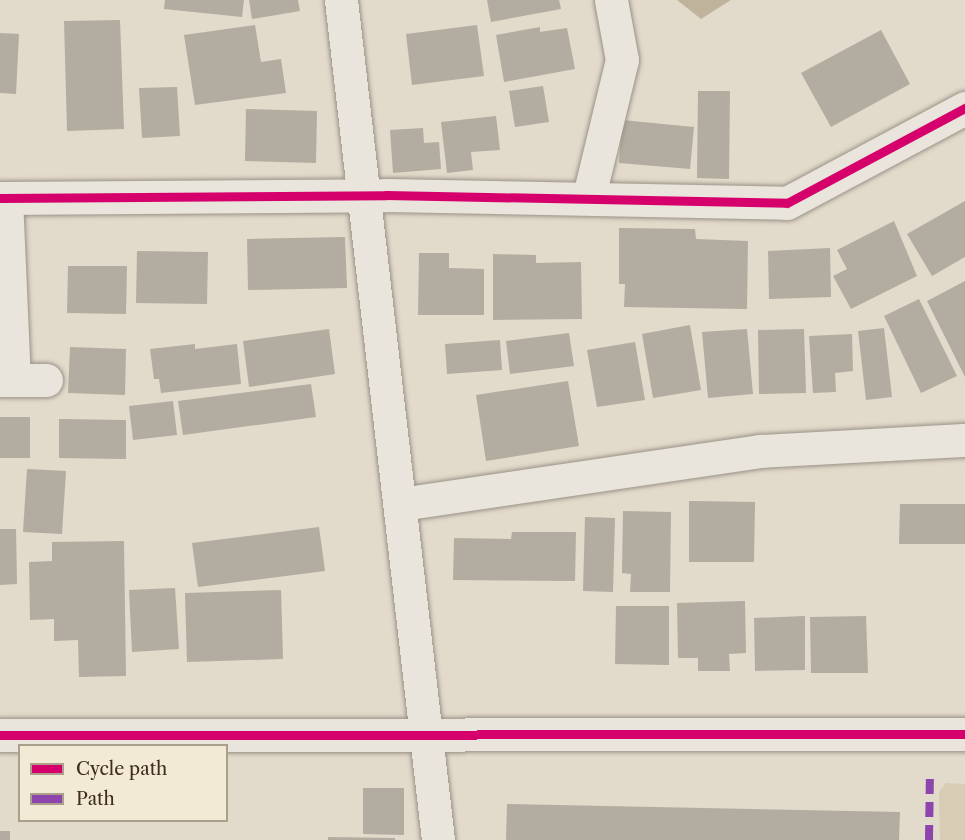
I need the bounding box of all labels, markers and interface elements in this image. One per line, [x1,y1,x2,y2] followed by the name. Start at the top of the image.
[18,744,228,822] legend
[76,758,167,780] text: Cycle path
[76,788,115,810] text: Path

